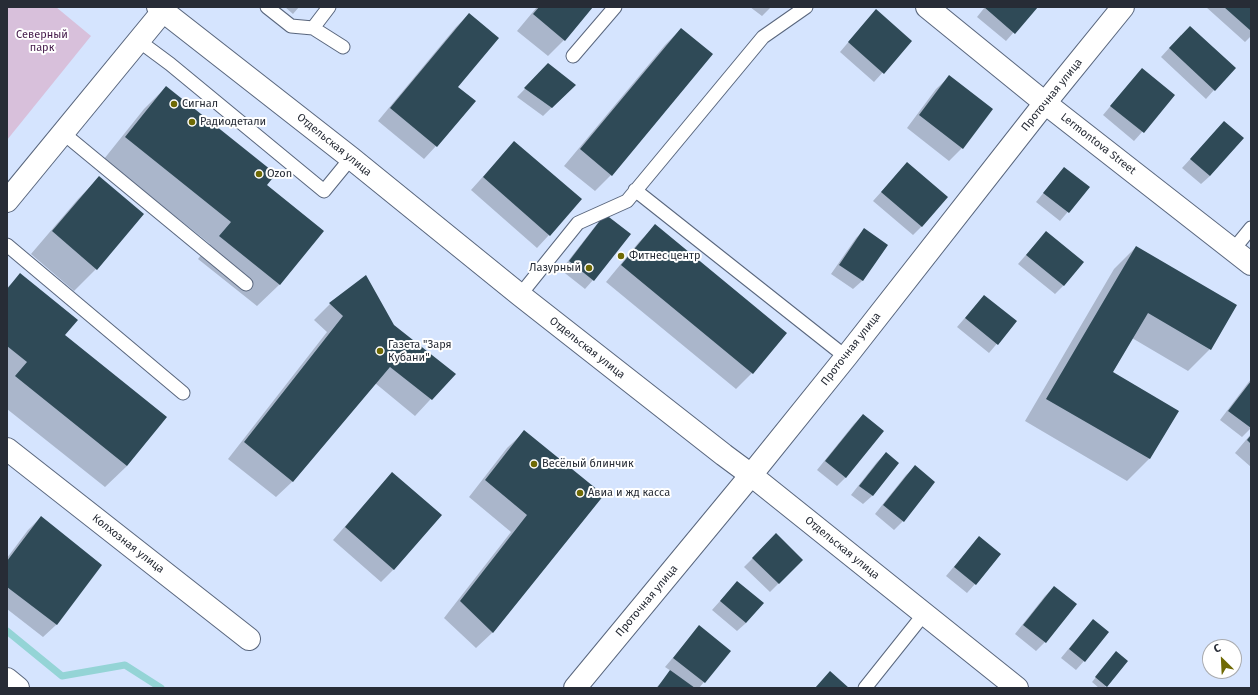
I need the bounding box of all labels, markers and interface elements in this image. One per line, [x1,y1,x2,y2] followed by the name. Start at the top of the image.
[16,28,68,54] park label: Северный парк
[1019,56,1085,134] street label: Проточная улица
[182,97,218,111] place label: Сигнал
[169,99,179,109] marker: Сигнал
[294,111,374,179] street label: Отдельская улица
[1058,111,1138,177] street label: Lermontova Street
[200,115,266,129] place label: Радиодетали
[187,117,197,127] marker: Радиодетали
[267,167,292,181] place label: Ozon
[254,169,264,179] marker: Ozon
[629,249,701,263] place label: Фитнес центр
[616,251,626,261] marker: Фитнес центр
[529,261,581,275] place label: Лазурный
[584,263,594,273] marker: Лазурный
[818,310,884,388] street label: Проточная улица
[547,314,627,382] street label: Отдельская улица
[388,338,452,364] place label: Газета "Заря Кубани"
[375,346,385,356] marker: Газета "Заря Кубани"
[542,457,634,471] place label: Весёлый блинчик
[529,459,539,469] marker: Весёлый блинчик
[588,486,670,500] place label: Авиа и жд касса
[575,488,585,498] marker: Авиа и жд касса
[89,512,167,576] street label: Колхозная улица
[802,514,882,582] street label: Отдельская улица
[613,563,681,639] street label: Проточная улица
[1202,639,1242,679] north arrow
[1212,641,1223,656] text: С

